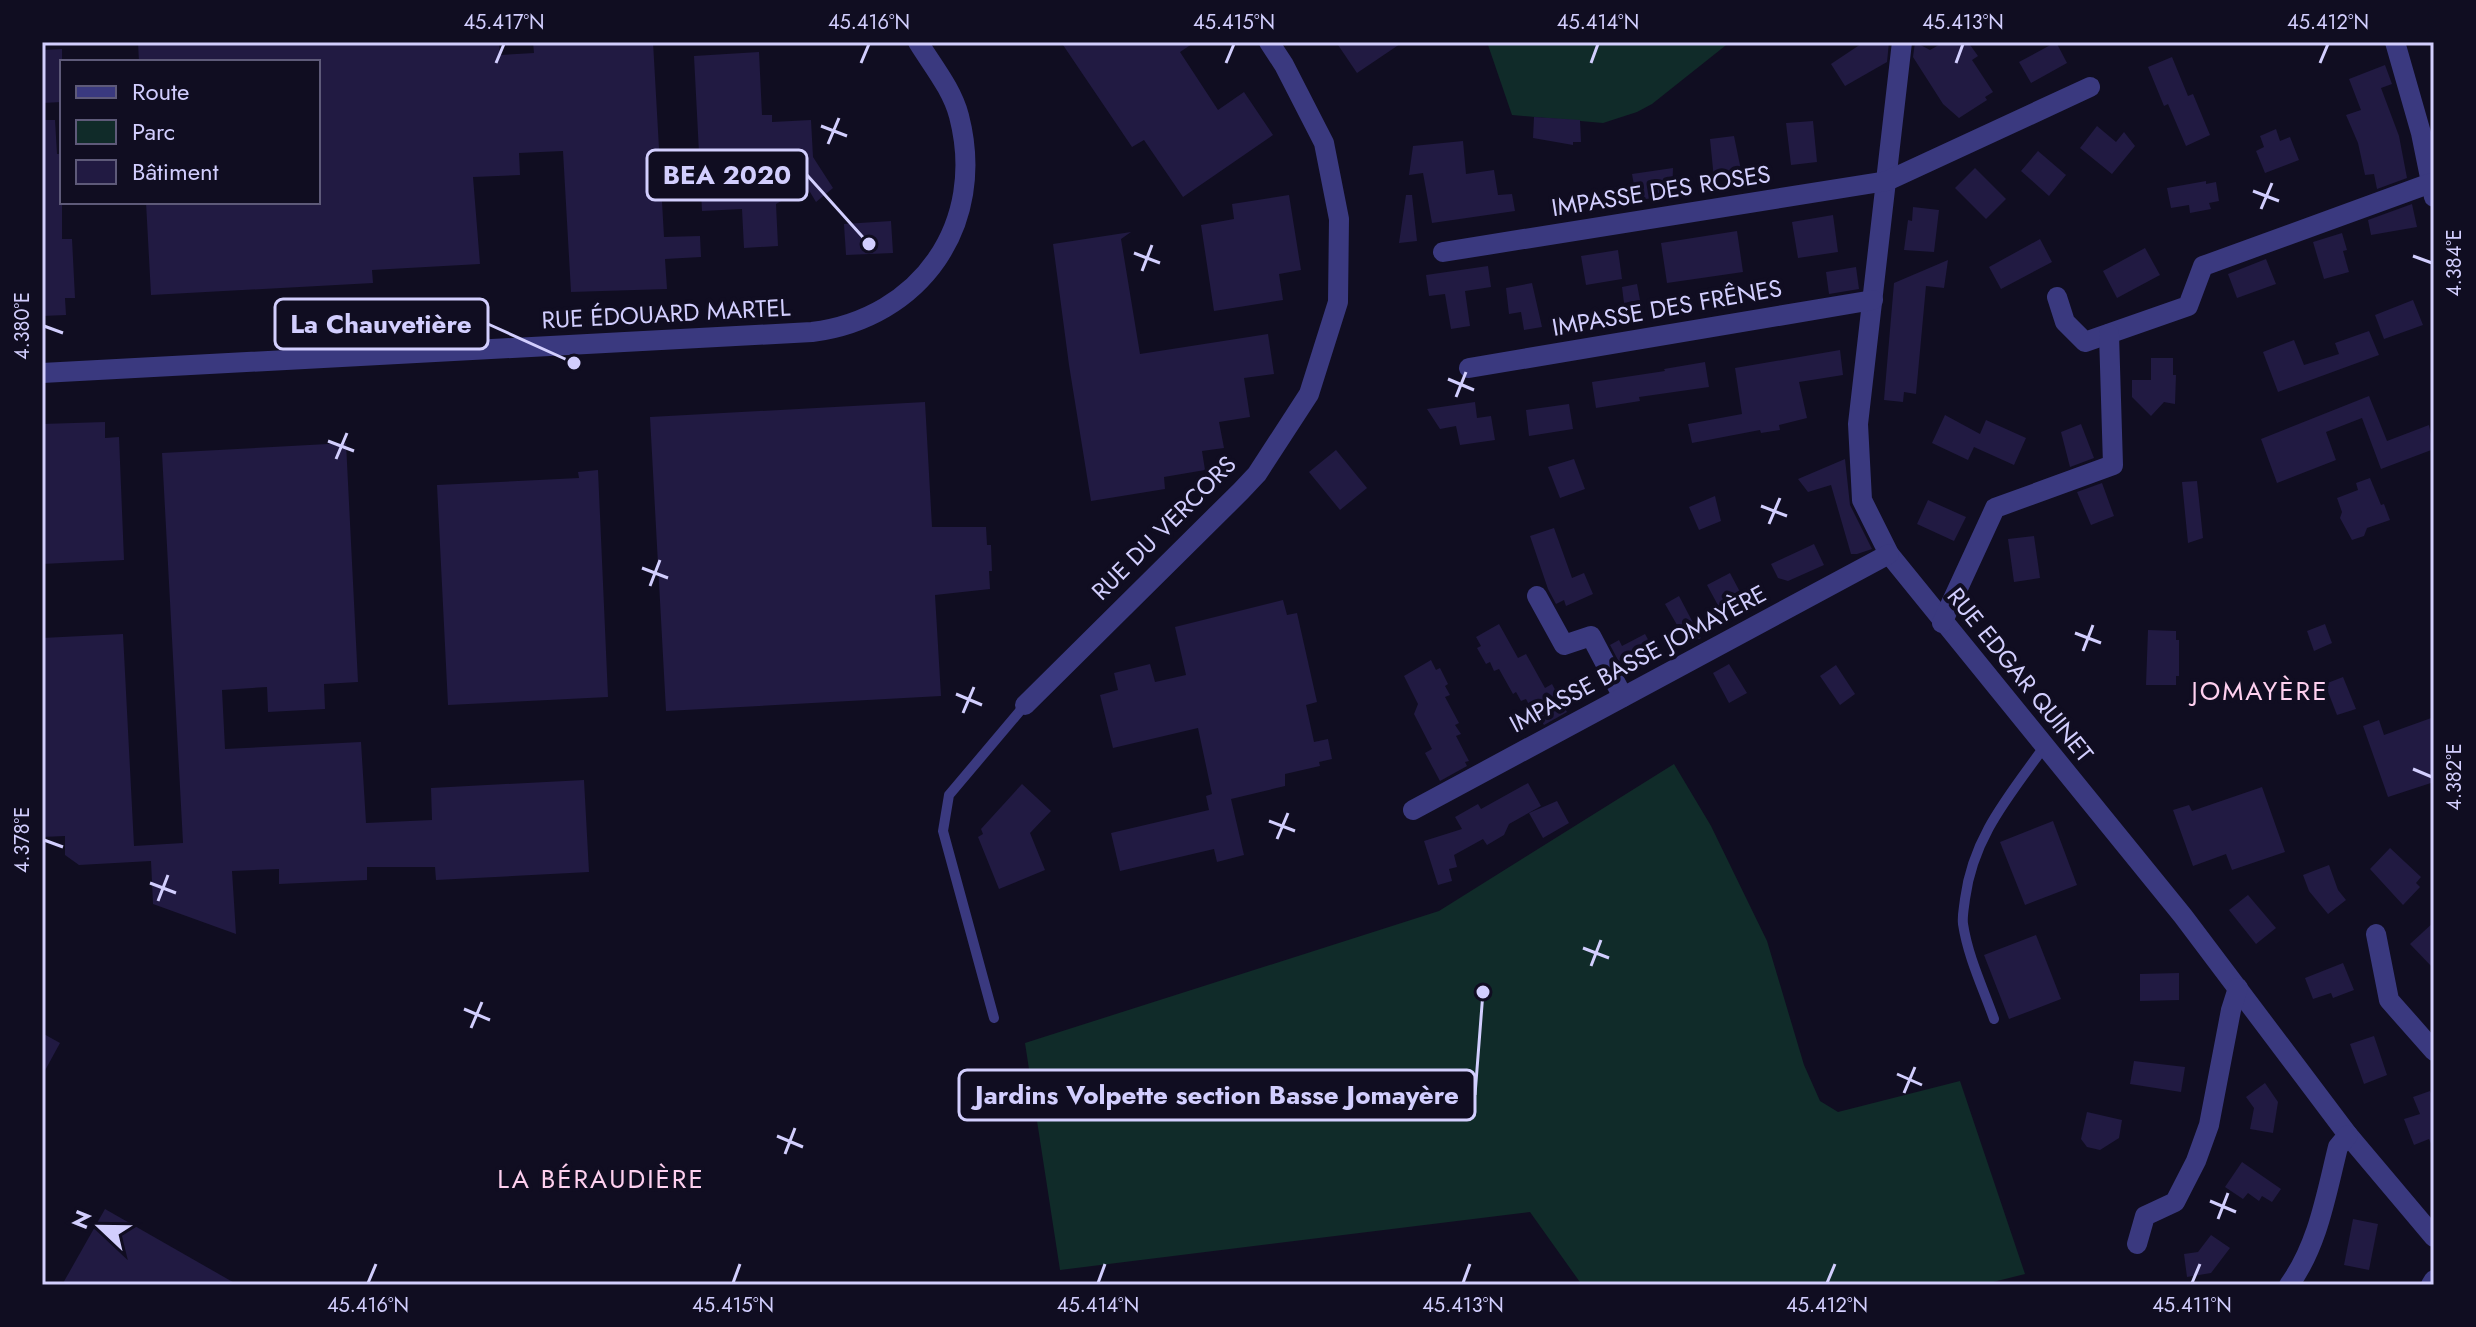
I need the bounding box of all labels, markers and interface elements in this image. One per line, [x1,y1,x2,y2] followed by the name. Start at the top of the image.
[463,8,545,37] text: 45.417°N
[828,8,910,37] text: 45.416°N
[1193,8,1275,37] text: 45.415°N
[1557,8,1639,37] text: 45.414°N
[1922,8,2004,37] text: 45.413°N
[2287,8,2369,37] text: 45.412°N
[60,60,320,204] legend
[132,74,189,109] text: Route
[132,114,175,149] text: Parc
[647,150,807,200] callout: BEA 2020
[132,154,219,189] text: Bâtiment
[663,156,791,194] text: BEA 2020
[1549,156,1773,225] street label: IMPASSE DES ROSES
[2440,229,2469,297] text: 4.384°E
[1549,270,1785,345] street label: IMPASSE DES FRÊNES
[541,289,791,337] street label: RUE ÉDOUARD MARTEL
[8,292,37,360] text: 4.380°E
[275,299,488,349] callout: La Chauvetière
[290,305,472,343] text: La Chauvetière
[1083,447,1244,608] street label: RUE DU VERCORS
[1503,576,1772,741] street label: IMPASSE BASSE JOMAYÈRE
[1939,580,2102,769] street label: RUE EDGAR QUINET
[2189,672,2328,710] district label: JOMAYÈRE
[2440,743,2469,811] text: 4.382°E
[8,807,37,873] text: 4.378°E
[959,1070,1475,1120] callout: Jardins Volpette section Basse Jomayère
[970,1076,1459,1114] text: Jardins Volpette section Basse Jomayère
[497,1160,705,1198] district label: LA BÉRAUDIÈRE
[60,1187,140,1267] north arrow
[63,1205,100,1234] text: N
[327,1291,409,1320] text: 45.416°N
[692,1291,774,1320] text: 45.415°N
[1057,1291,1139,1320] text: 45.414°N
[1422,1291,1504,1320] text: 45.413°N
[1786,1291,1868,1320] text: 45.412°N
[2152,1291,2232,1320] text: 45.411°N

